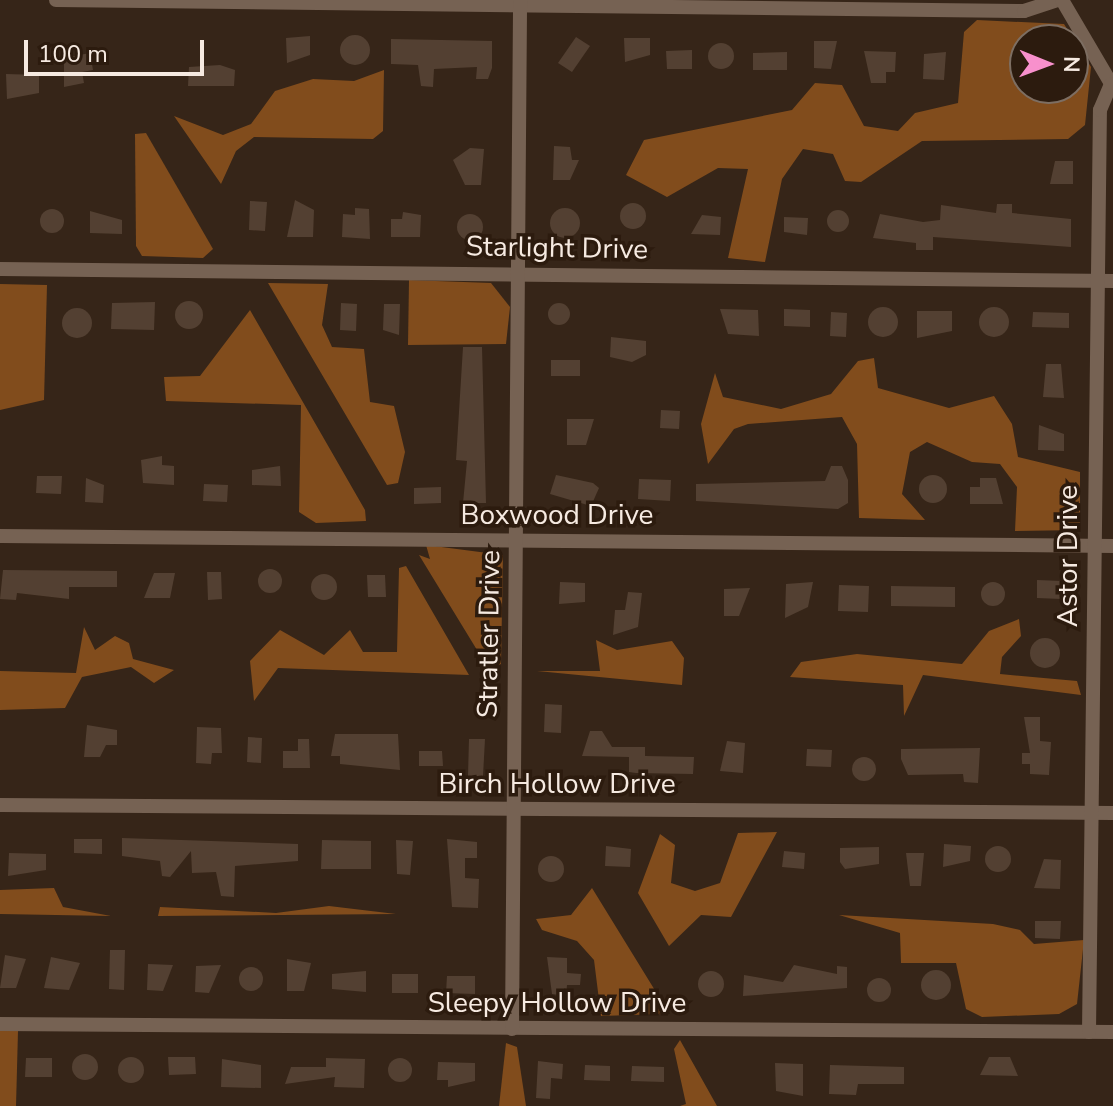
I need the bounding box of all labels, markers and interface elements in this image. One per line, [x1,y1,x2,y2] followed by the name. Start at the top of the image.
[28,24,208,74] scale bar
[1009,24,1089,104] north arrow
[38,38,108,70] text: 100 m
[1056,56,1086,73] text: N
[466,230,648,266] street label: Starlight Drive
[1051,485,1085,627] street label: Astor Drive
[460,498,654,532] street label: Boxwood Drive
[471,550,507,718] street label: Stratler Drive
[438,767,676,801] street label: Birch Hollow Drive
[428,986,686,1020] street label: Sleepy Hollow Drive

